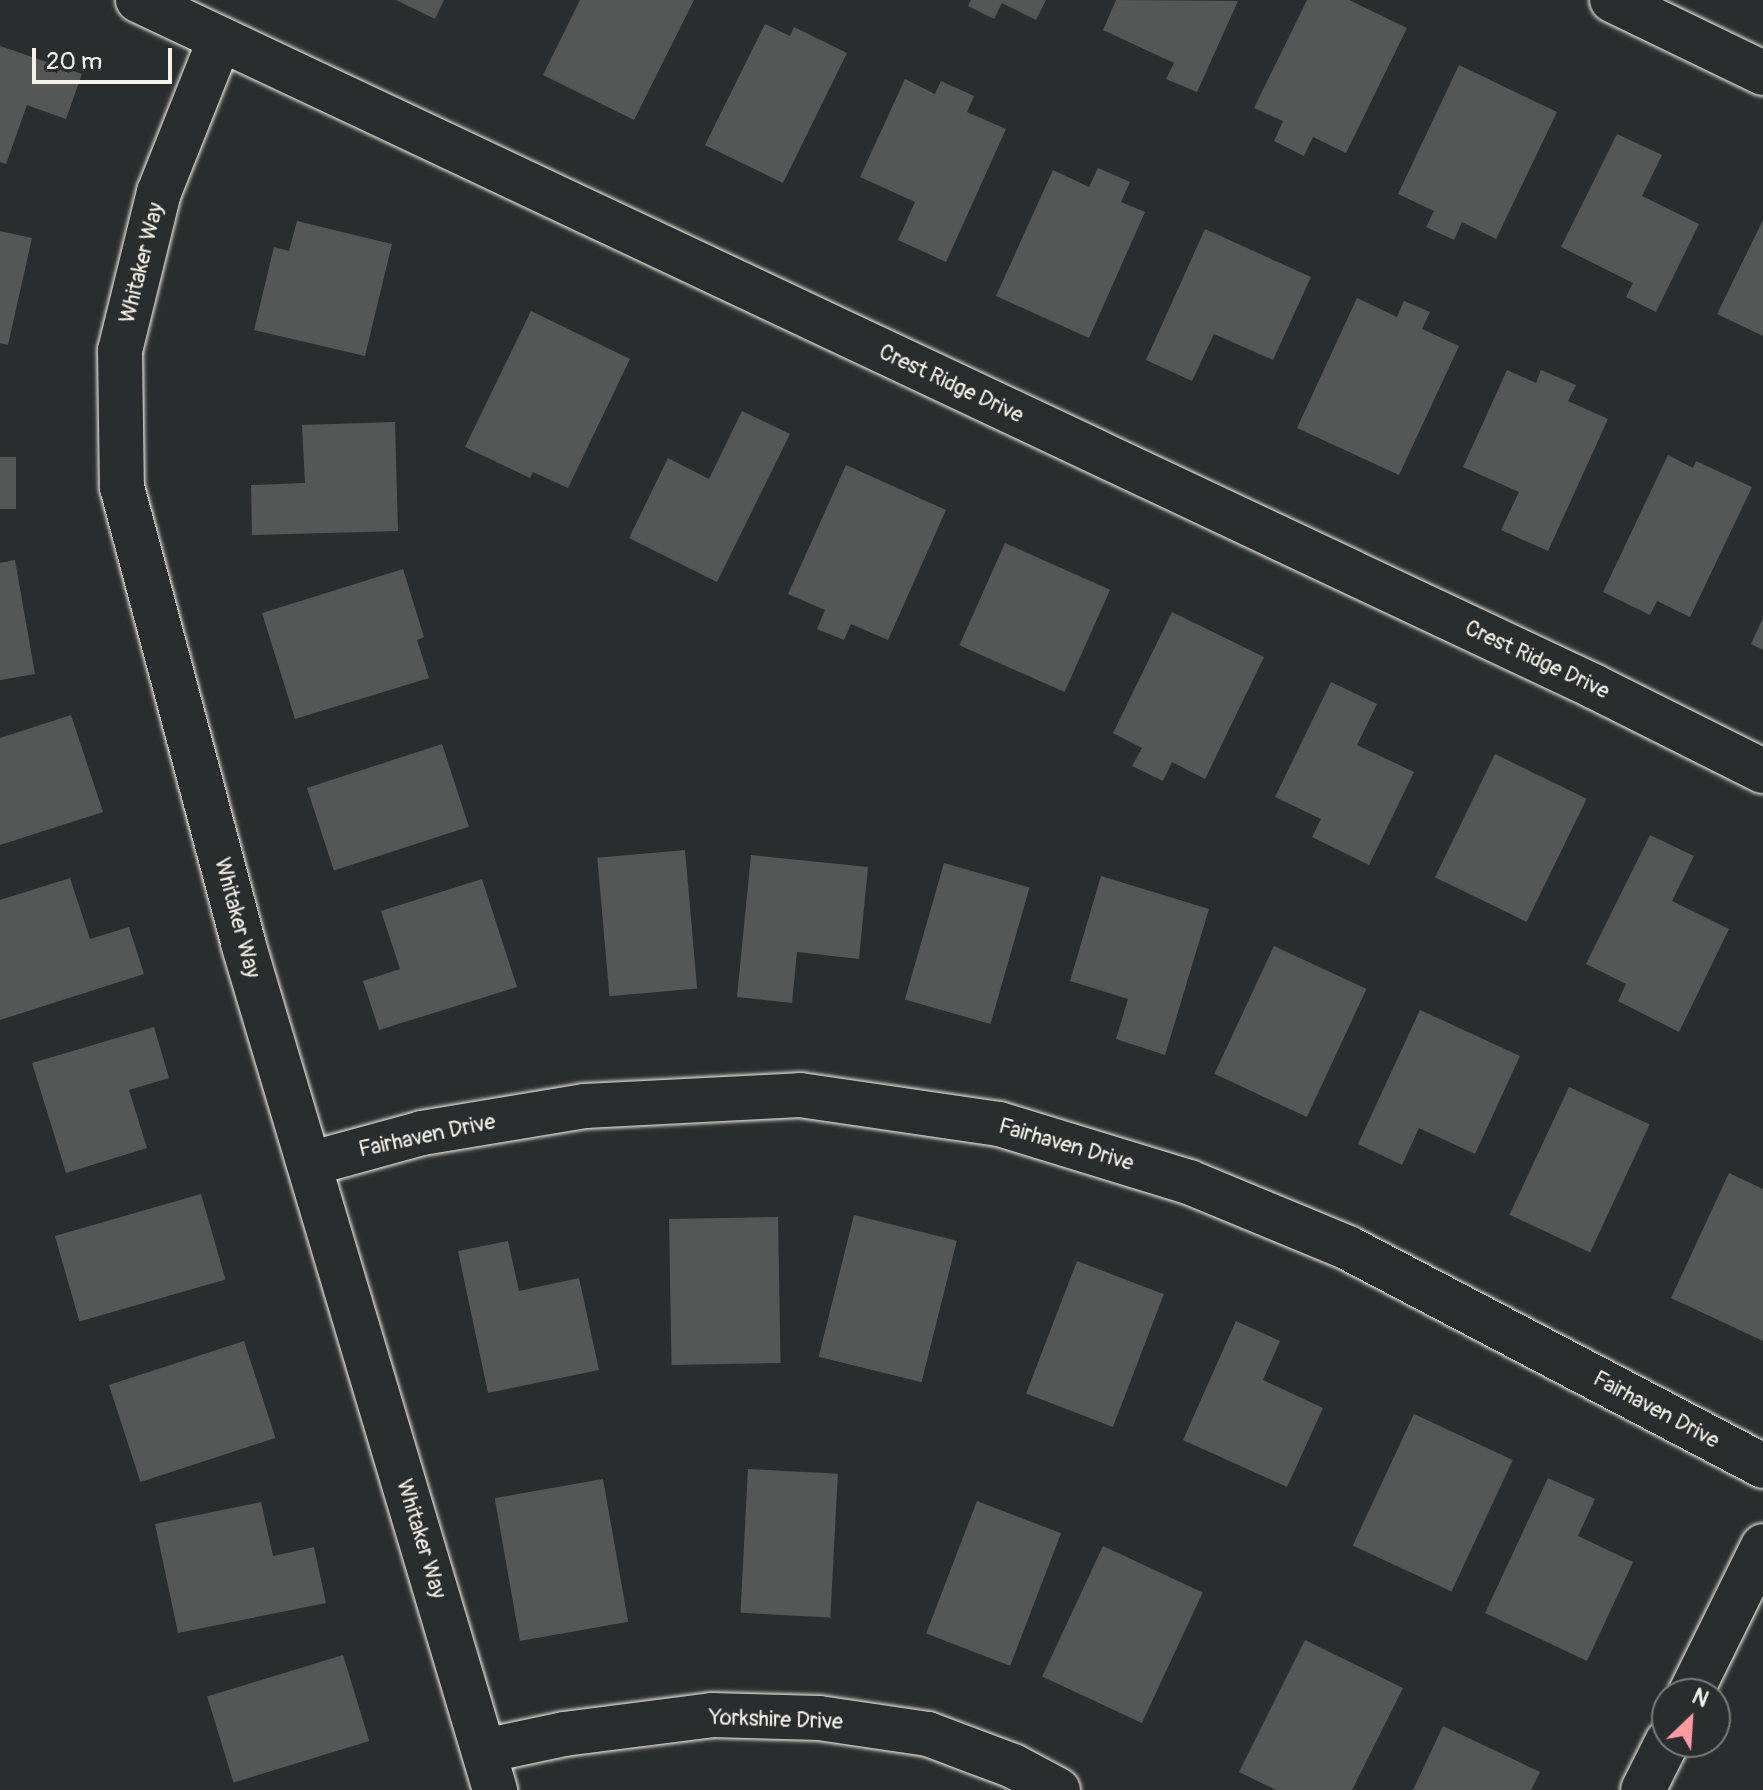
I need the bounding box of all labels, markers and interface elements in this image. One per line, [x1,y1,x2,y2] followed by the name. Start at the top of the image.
[36,32,176,82] scale bar
[46,47,102,76] text: 20 m
[114,200,170,326] street label: Whitaker Way
[875,339,1027,429] street label: Crest Ridge Drive
[1461,615,1613,705] street label: Crest Ridge Drive
[208,855,266,981] street label: Whitaker Way
[356,1109,498,1163] street label: Fairhaven Drive
[996,1113,1136,1177] street label: Fairhaven Drive
[1588,1366,1724,1454] street label: Fairhaven Drive
[390,1476,452,1602] street label: Whitaker Way
[1651,1678,1731,1758] north arrow
[1688,1682,1713,1714] text: N
[709,1704,843,1736] street label: Yorkshire Drive

